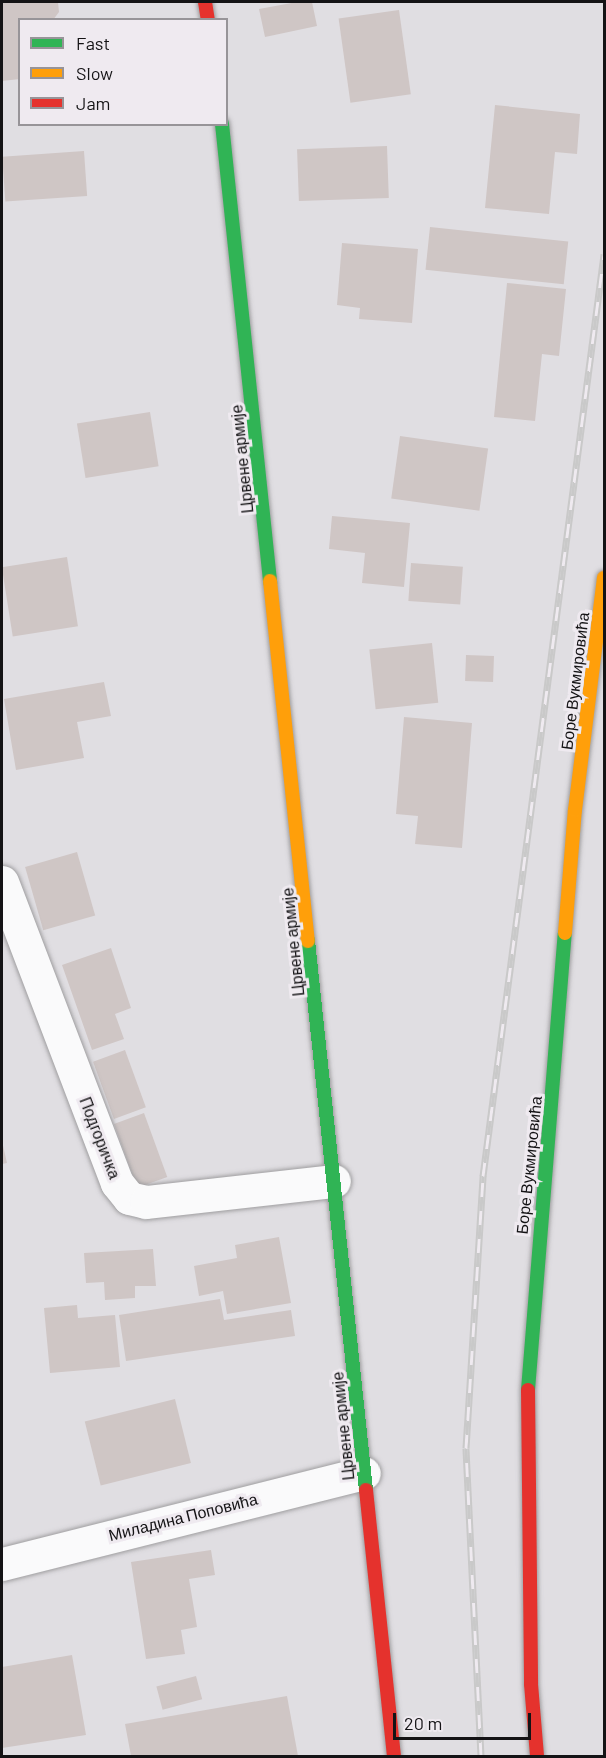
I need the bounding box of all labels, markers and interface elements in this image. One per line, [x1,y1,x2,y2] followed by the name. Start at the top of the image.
[18,18,228,126] legend
[76,32,110,54] text: Fast
[76,62,113,84] text: Slow
[76,92,110,114] text: Jam
[227,404,257,514] street label: Црвене армије
[557,611,593,751] street label: Боре Вукмировића
[278,887,308,997] street label: Црвене армије
[76,1094,124,1182] street label: Подгоричка
[512,1095,546,1235] street label: Боре Вукмировића
[328,1371,358,1481] street label: Црвене армије
[106,1489,260,1545] street label: Миладина Поповића
[396,1701,534,1739] scale bar
[404,1712,442,1734] text: 20 m

